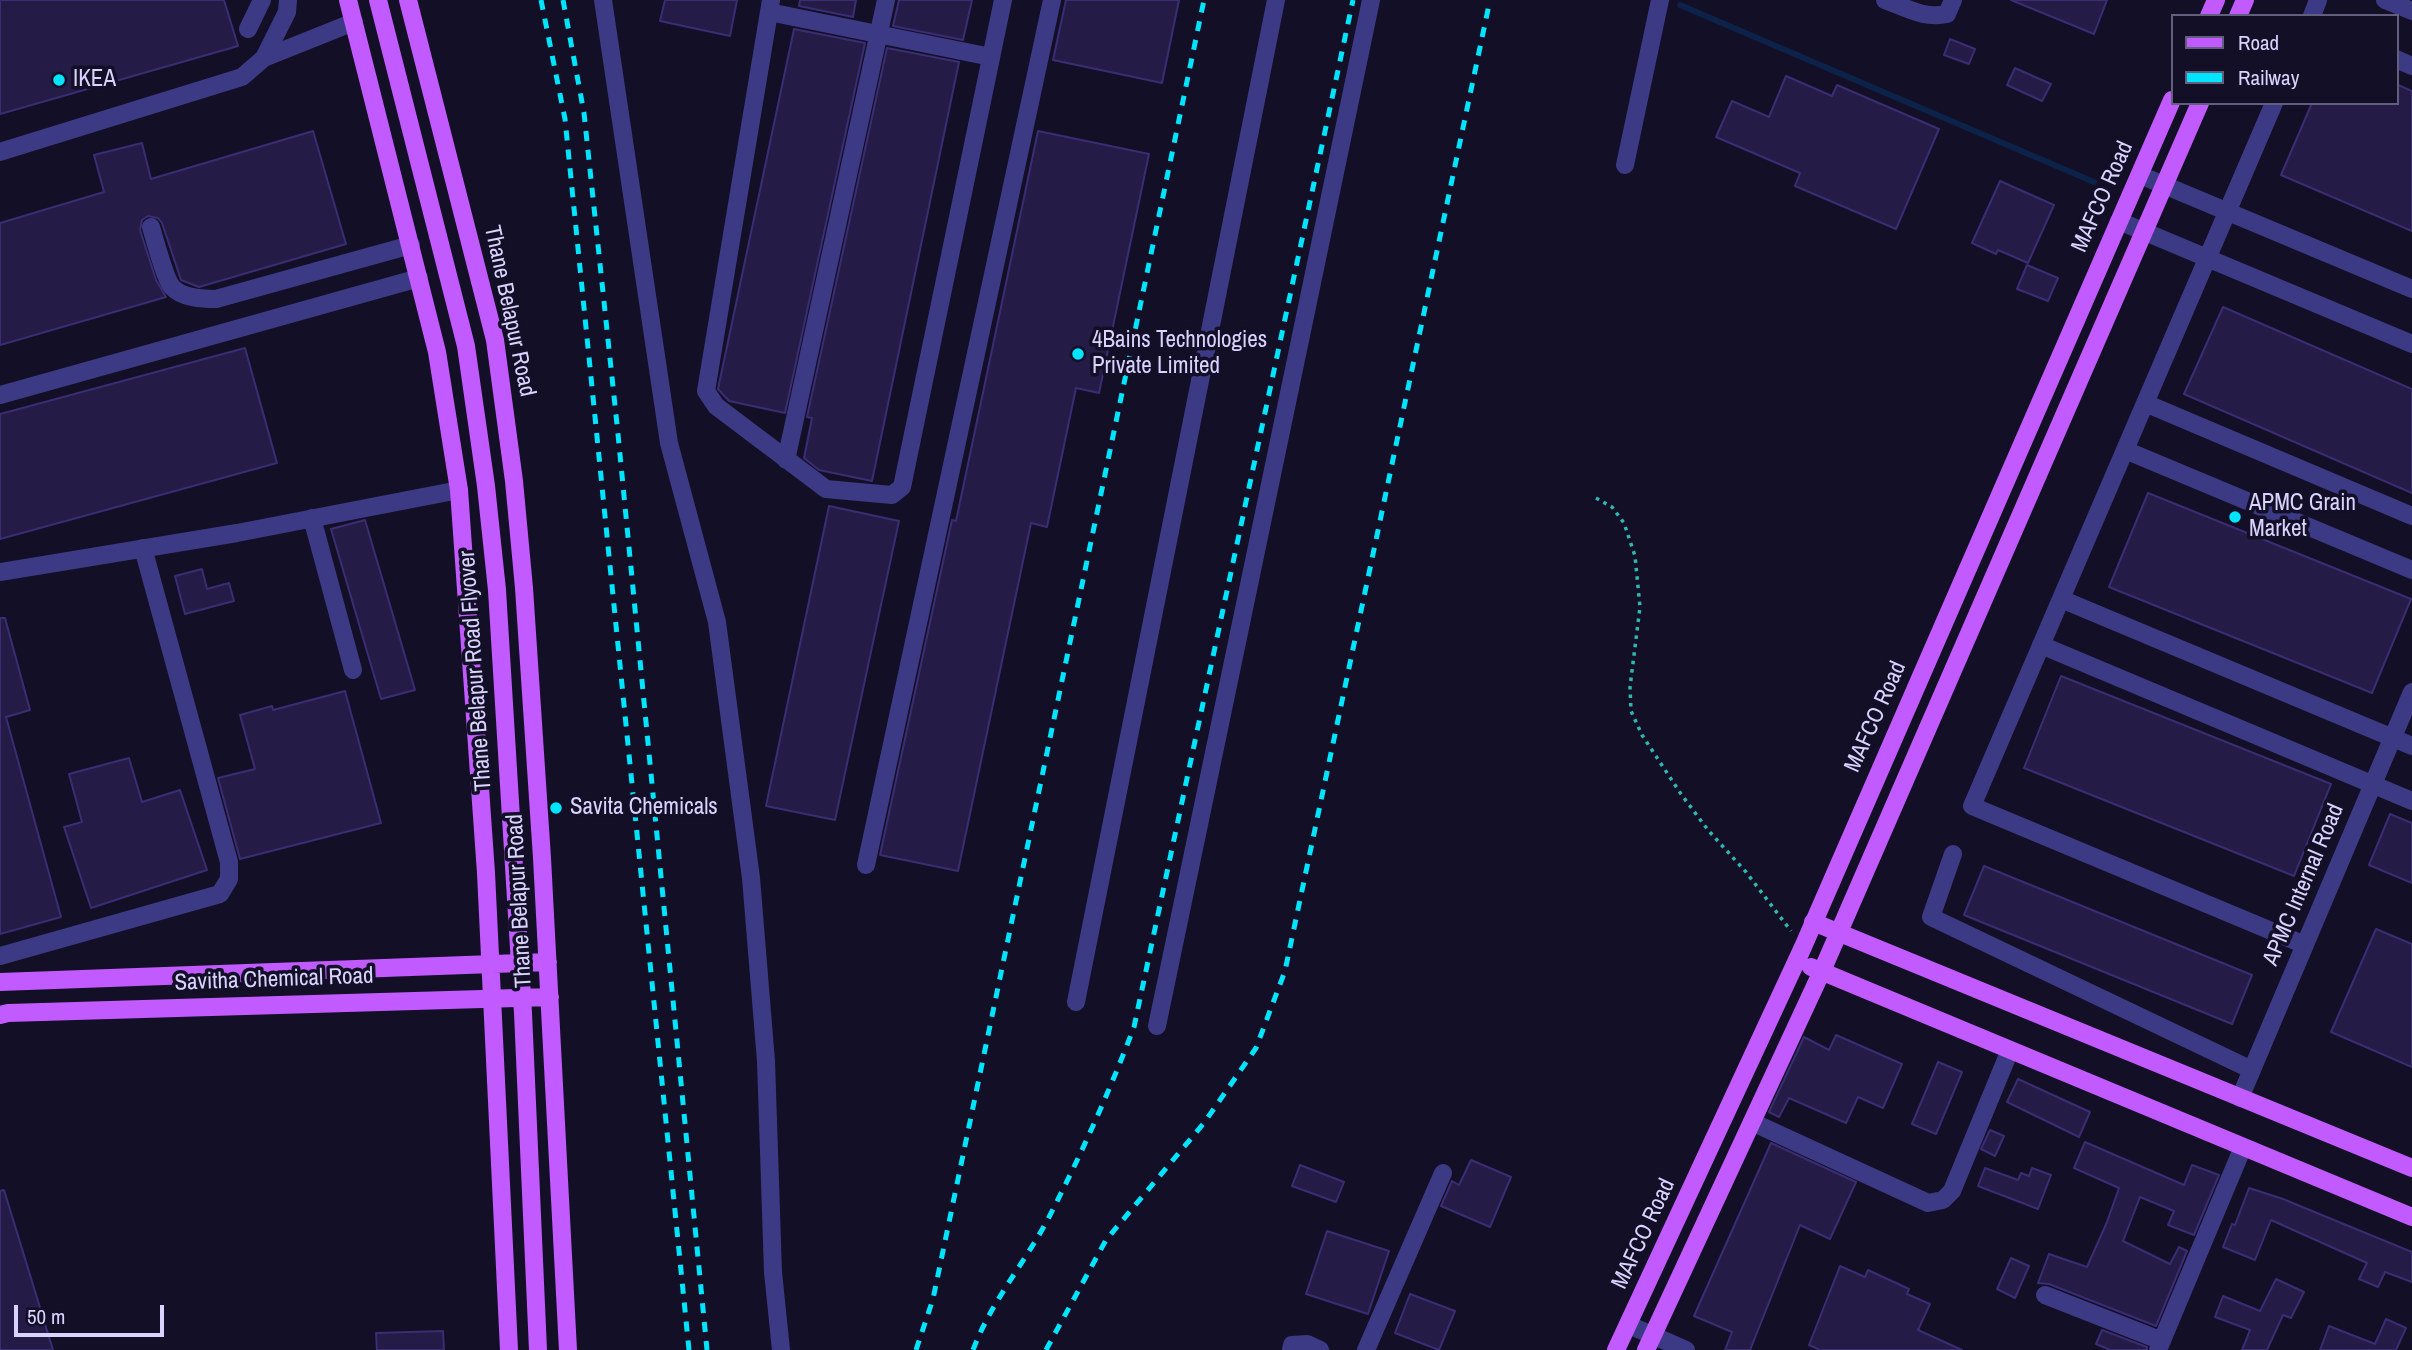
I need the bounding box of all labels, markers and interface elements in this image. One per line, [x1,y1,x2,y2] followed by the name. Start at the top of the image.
[2170,14,2398,105] legend
[2238,28,2279,57] text: Road
[2238,63,2299,92] text: Railway
[73,66,116,94] place label: IKEA
[51,72,67,88] marker: IKEA
[2066,137,2140,257] street label: MAFCO Road
[477,223,541,399] street label: Thane Belapur Road
[1092,327,1267,381] place label: 4Bains Technologies Private Limited
[1070,346,1086,362] marker: 4Bains Technologies Private Limited
[2249,490,2356,544] place label: APMC Grain Market
[2227,509,2243,525] marker: APMC Grain Market
[454,550,498,792] street label: Thane Belapur Road Flyover
[1839,657,1913,777] street label: MAFCO Road
[570,794,718,822] place label: Savita Chemicals
[548,800,564,816] marker: Savita Chemicals
[2258,800,2350,970] street label: APMC Internal Road
[502,813,538,989] street label: Thane Belapur Road
[174,963,374,997] street label: Savitha Chemical Road
[1606,1175,1682,1293] street label: MAFCO Road
[18,1290,168,1334] scale bar
[27,1302,65,1331] text: 50 m

